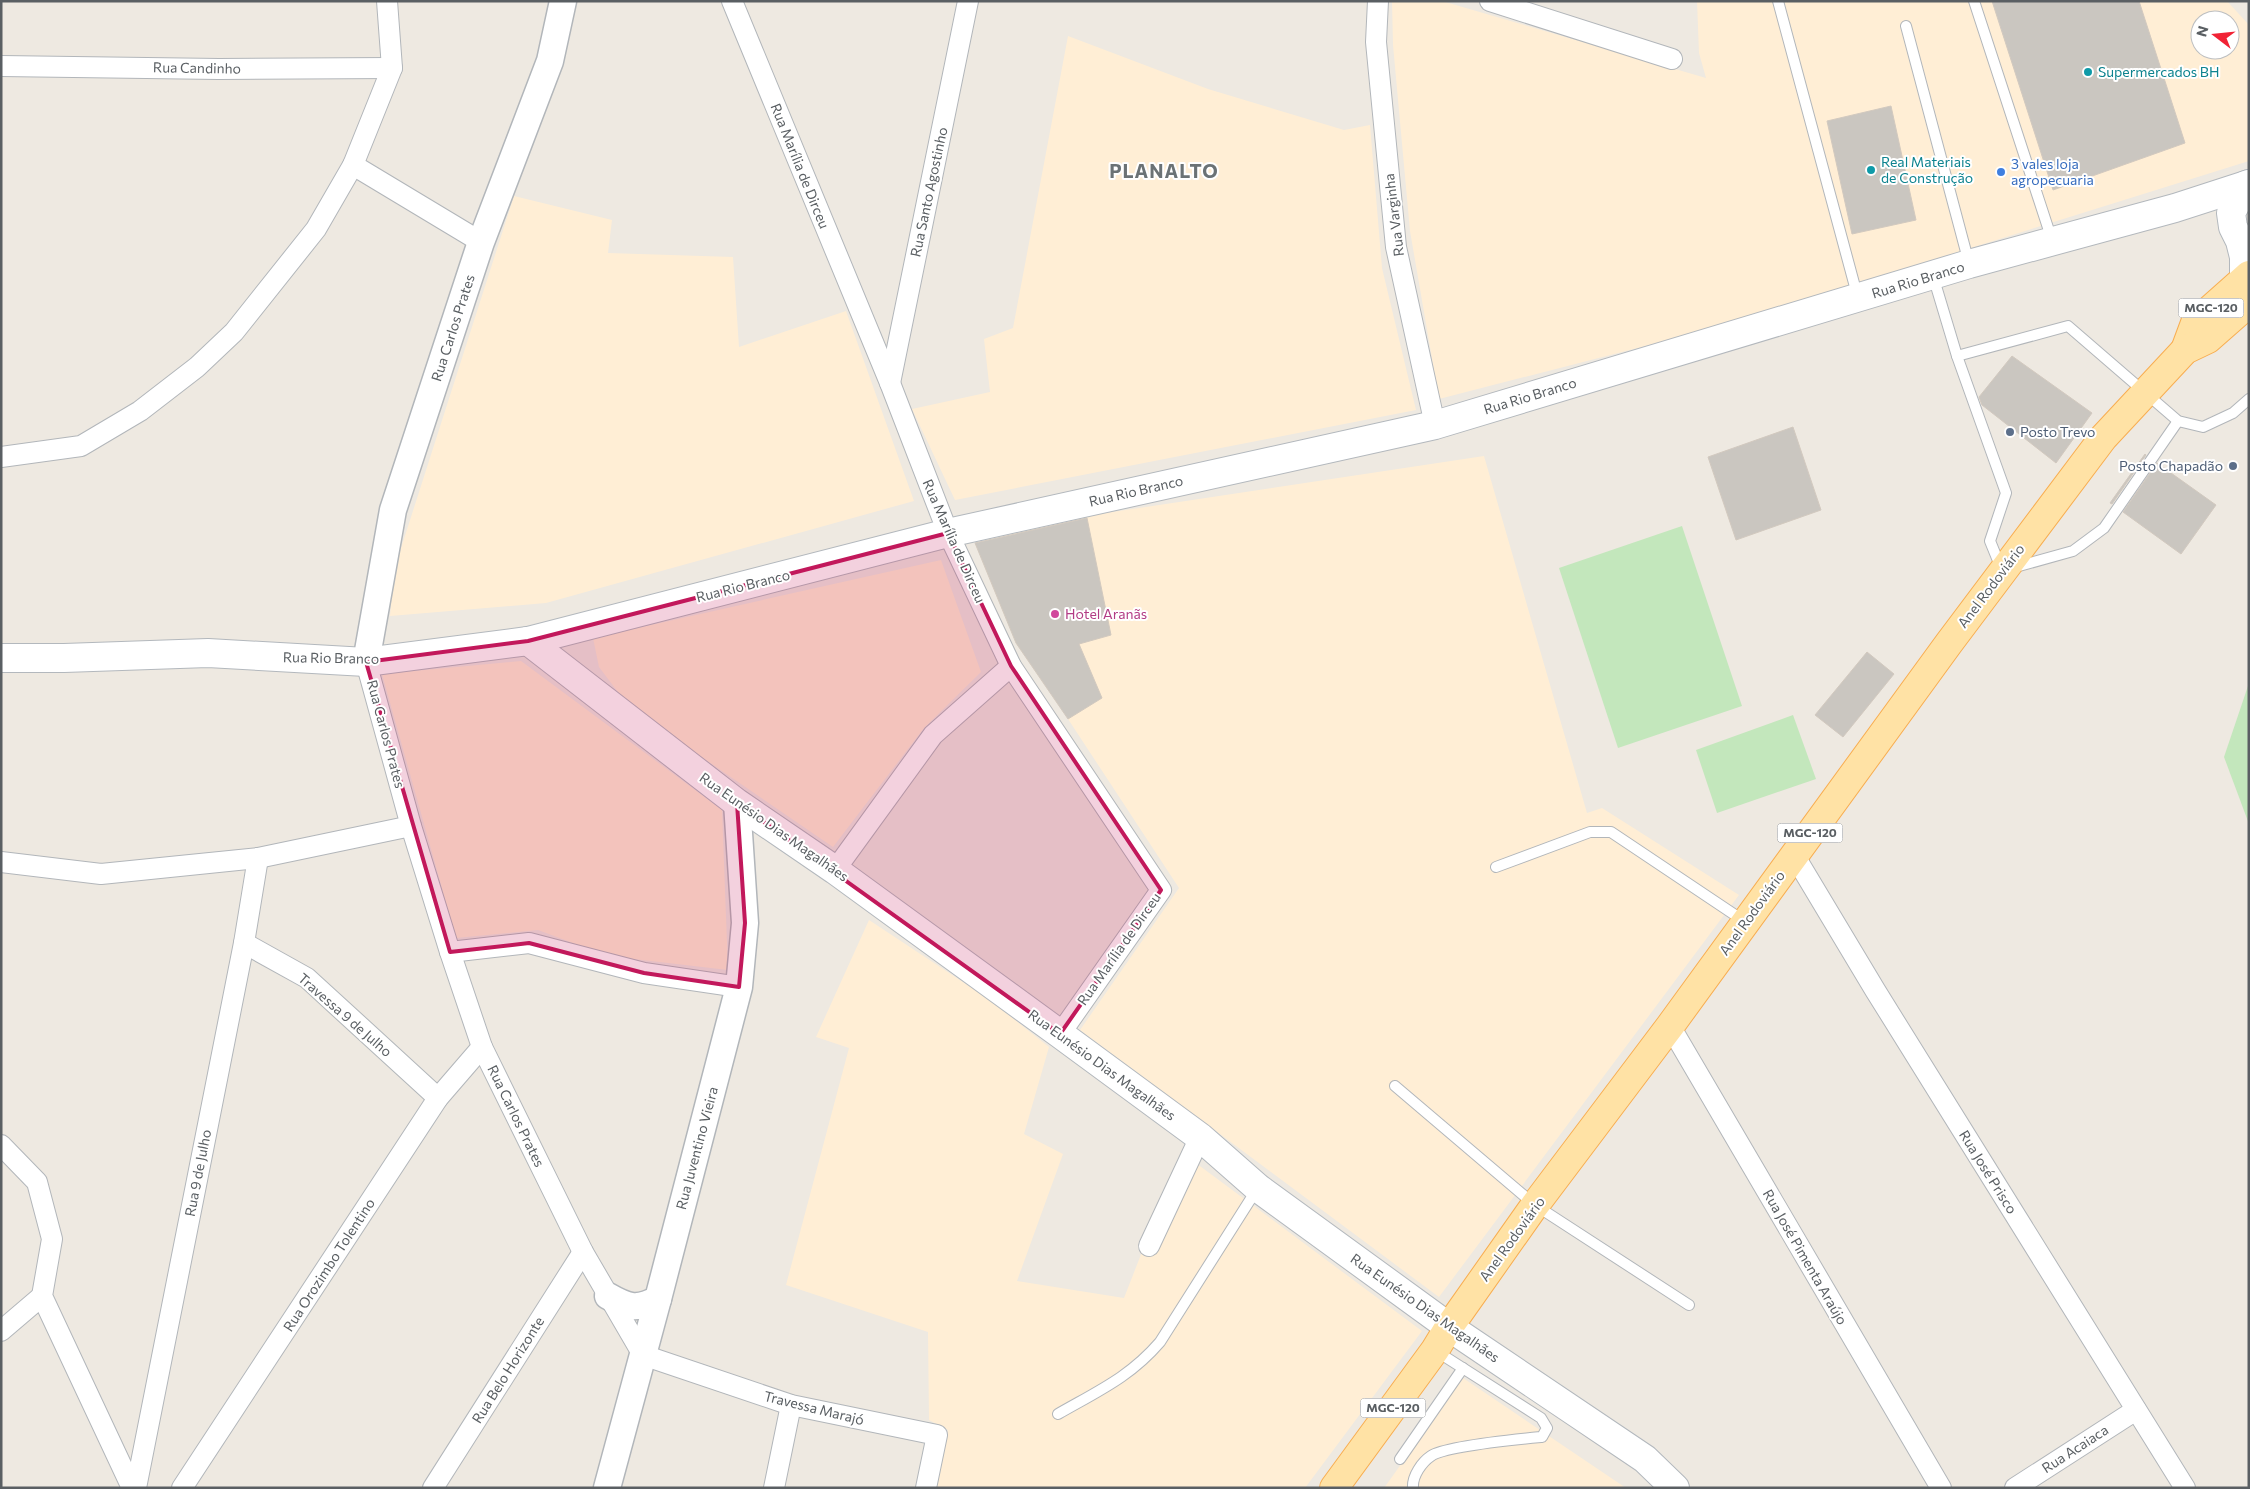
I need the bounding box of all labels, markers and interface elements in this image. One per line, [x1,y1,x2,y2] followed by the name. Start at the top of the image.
[2190,10,2240,60] north arrow
[2192,24,2212,39] text: N
[153,58,241,77] street label: Rua Candinho
[2098,63,2219,80] place label: Supermercados BH
[2082,66,2094,78] marker: Supermercados BH
[768,101,833,231] street label: Rua Marília de Dirceu
[906,125,951,258] street label: Rua Santo Agostinho
[1881,153,1973,186] place label: Real Materiais de Construção
[2011,155,2094,188] place label: 3 vales loja agropecuaria
[1109,159,1219,182] district label: PLANALTO
[1865,164,1877,176] marker: Real Materiais de Construção
[1995,166,2007,178] marker: 3 vales loja agropecuaria
[1380,173,1407,258] street label: Rua Varginha
[1869,257,1966,302] street label: Rua Rio Branco
[427,272,478,383] street label: Rua Carlos Prates
[2178,298,2244,318] road number: MGC-120
[1481,373,1578,418] street label: Rua Rio Branco
[2020,423,2095,440] place label: Posto Trevo
[2004,426,2016,438] marker: Posto Trevo
[2119,457,2223,474] place label: Posto Chapadão
[2227,460,2239,472] marker: Posto Chapadão
[1087,471,1185,510] street label: Rua Rio Branco
[920,476,989,605] street label: Rua Marília de Dirceu
[1954,540,2028,631] street label: Anel Rodoviário
[694,566,792,605] street label: Rua Rio Branco
[1065,605,1147,622] place label: Hotel Aranãs
[1049,608,1061,620] marker: Hotel Aranãs
[283,648,379,667] street label: Rua Rio Branco
[364,678,409,790] street label: Rua Carlos Prates
[697,769,852,885] street label: Rua Eunésio Dias Magalhães
[1778,824,1842,842] road number: MGC-120
[1715,867,1788,958] street label: Anel Rodoviário
[1073,889,1164,1008] street label: Rua Marília de Dirceu
[295,969,396,1060] street label: Travessa 9 de Julho
[1025,1005,1179,1124] street label: Rua Eunésio Dias Magalhães
[484,1062,549,1170] street label: Rua Carlos Prates
[672,1084,721,1211] street label: Rua Juventino Vieira
[1956,1127,2021,1217] street label: Rua José Prisco
[181,1128,214,1218] street label: Rua 9 de Julho
[1760,1186,1851,1328] street label: Rua José Pimenta Araújo
[1475,1193,1548,1284] street label: Anel Rodoviário
[279,1195,378,1334] street label: Rua Orozimbo Tolentino
[1348,1250,1503,1366] street label: Rua Eunésio Dias Magalhães
[468,1313,547,1426] street label: Rua Belo Horizonte
[762,1387,866,1428] street label: Travessa Marajó
[1360,1399,1426,1418] road number: MGC-120
[2038,1421,2111,1476] street label: Rua Acaiaca

